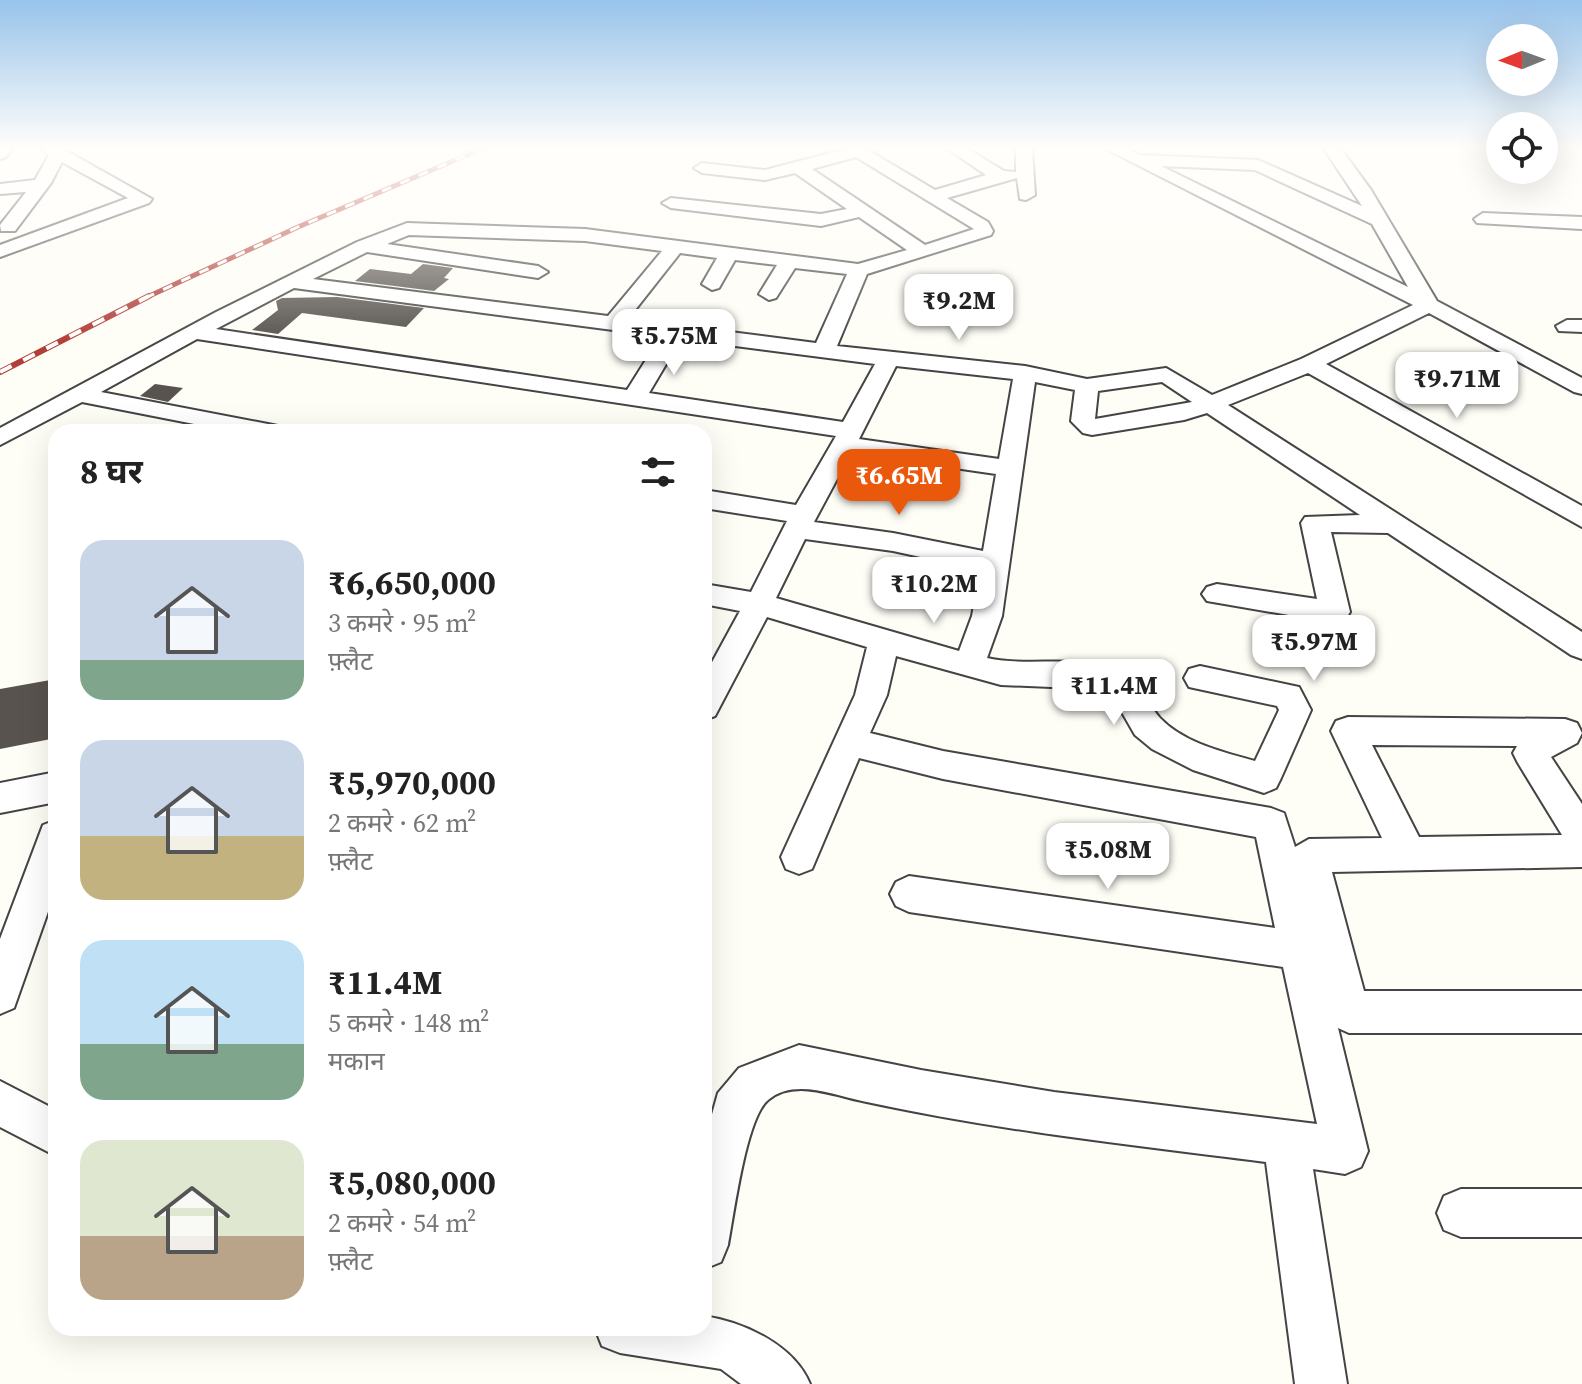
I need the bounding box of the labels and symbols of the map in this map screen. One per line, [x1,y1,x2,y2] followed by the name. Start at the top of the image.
[1486,24,1558,96] north arrow
[903,274,1015,342] pin: ₹9.2M
[609,309,739,377] pin: ₹5.75M
[1392,352,1522,420] pin: ₹9.71M
[834,449,964,517] pin: ₹6.65M
[869,557,999,625] pin: ₹10.2M
[1249,615,1379,683] pin: ₹5.97M
[1049,659,1179,727] pin: ₹11.4M
[1043,823,1173,891] pin: ₹5.08M

